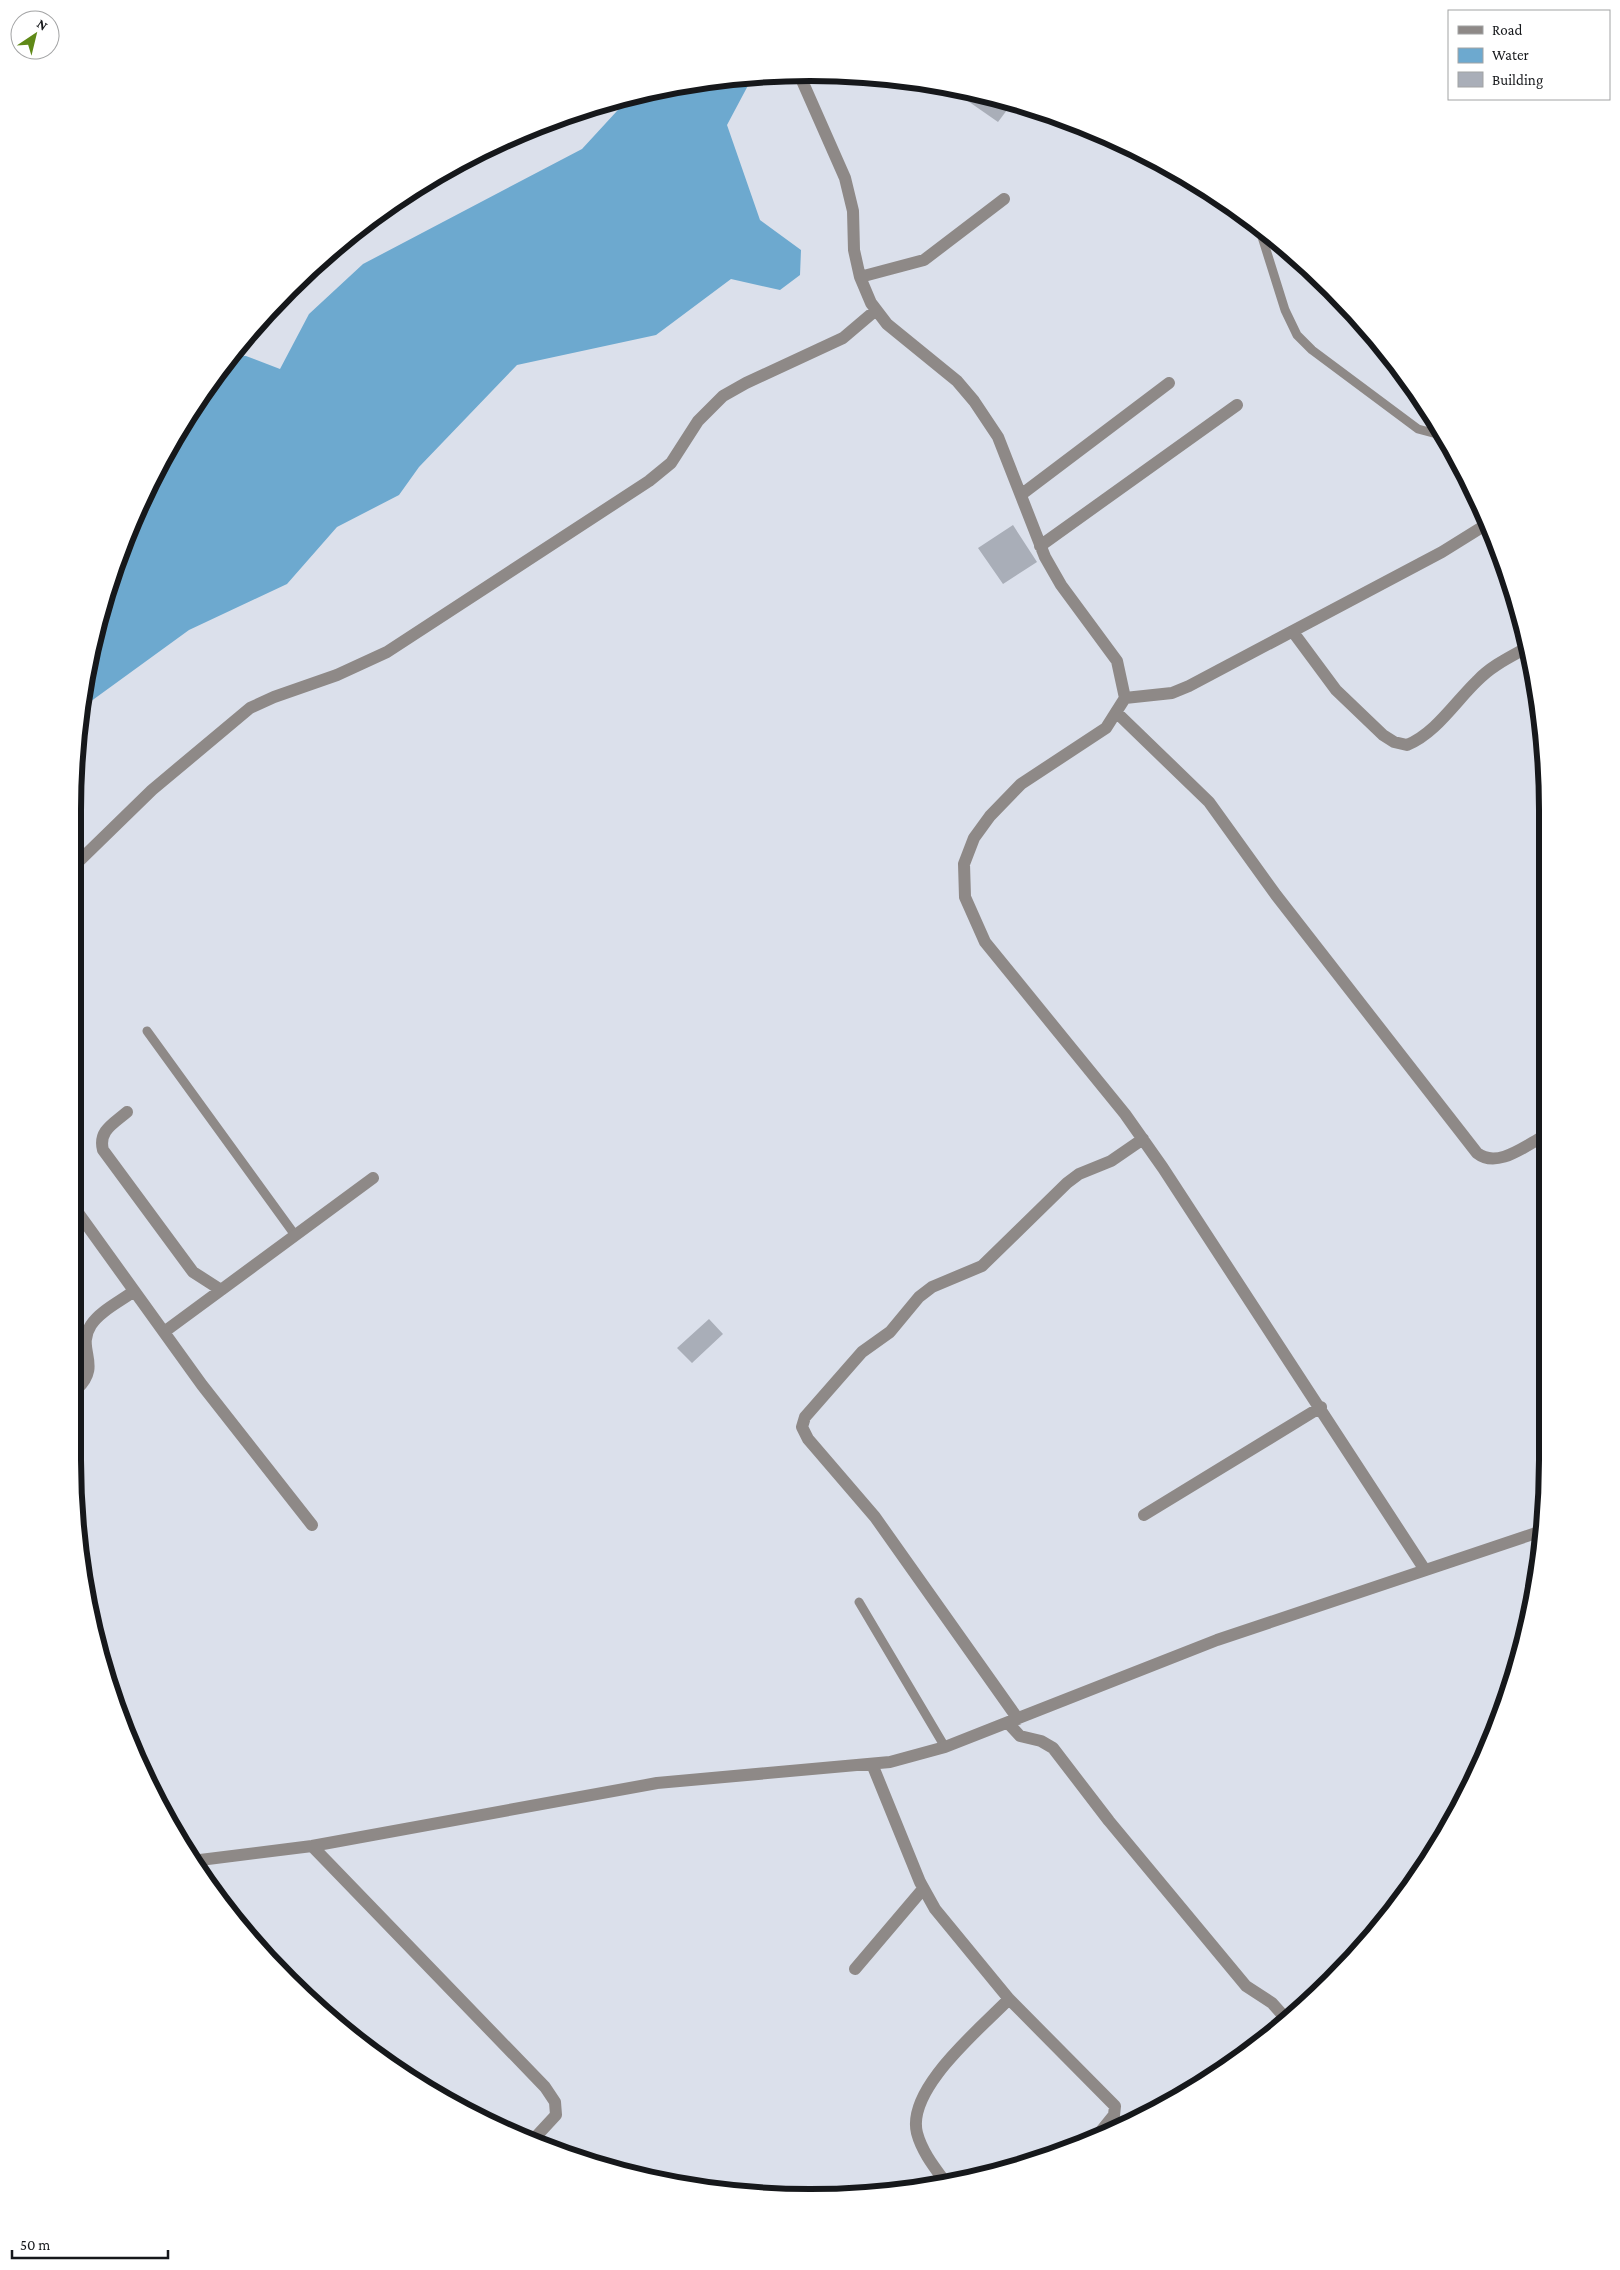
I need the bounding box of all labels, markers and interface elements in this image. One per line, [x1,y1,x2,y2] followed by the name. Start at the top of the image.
[10,10,60,60] north arrow
[1448,10,1610,100] legend
[34,15,51,34] text: N
[1492,22,1523,38] text: Road
[1492,47,1529,63] text: Water
[1492,72,1543,89] text: Building
[12,2228,169,2260] scale bar
[20,2237,50,2253] text: 50 m

